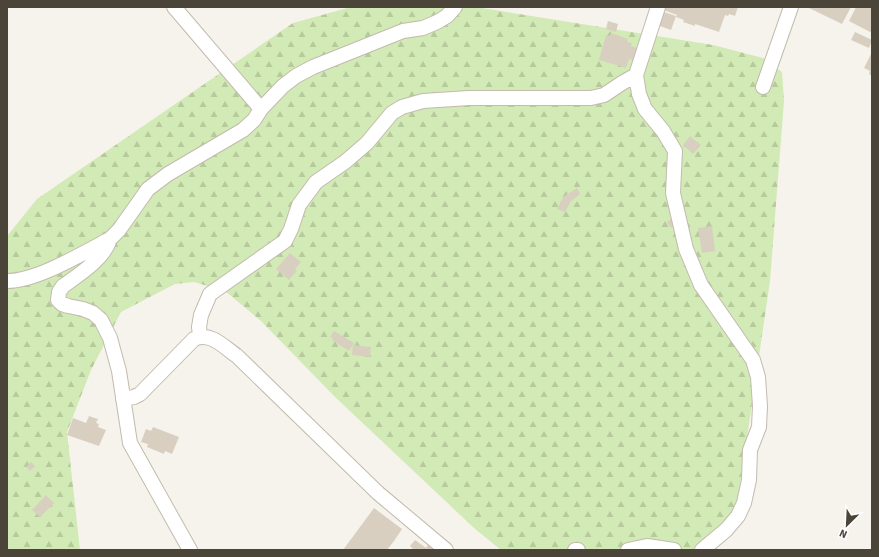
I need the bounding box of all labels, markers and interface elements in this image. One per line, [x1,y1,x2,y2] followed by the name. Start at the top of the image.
[827,505,867,545] north arrow
[837,525,850,542] text: N

